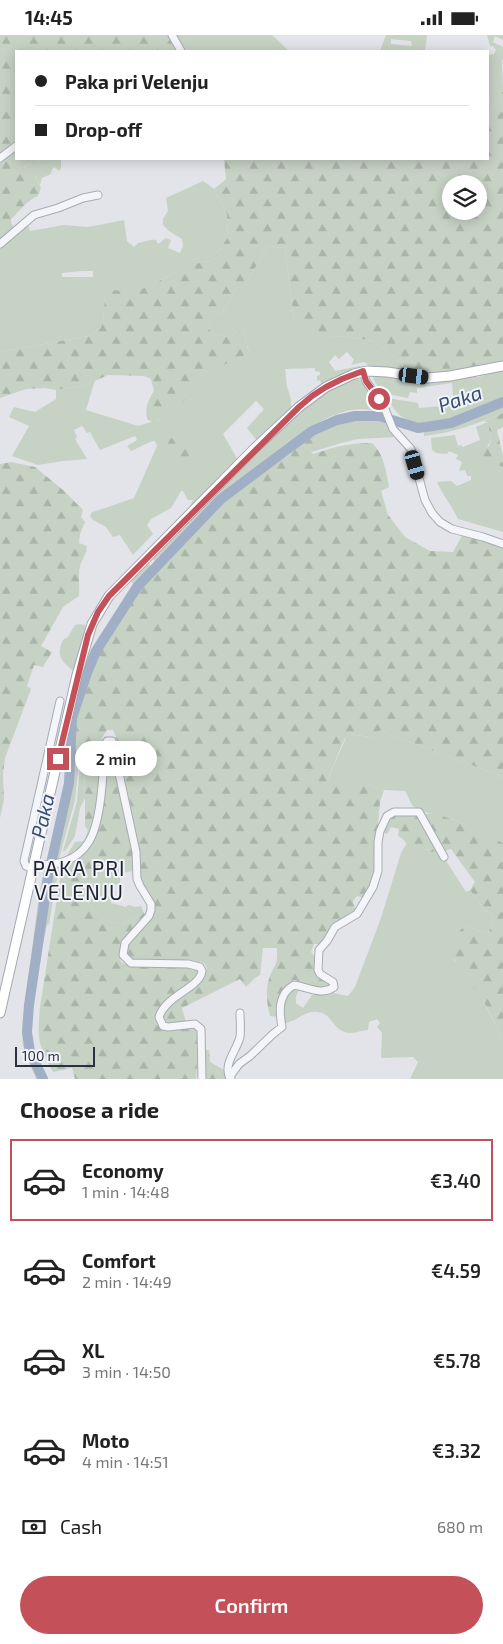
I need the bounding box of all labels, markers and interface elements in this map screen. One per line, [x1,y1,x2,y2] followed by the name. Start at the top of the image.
[25,6,73,29] text: 14:45
[65,70,209,93] text: Paka pri Velenju
[65,118,142,141] text: Drop-off
[442,175,487,220] map controls
[442,175,487,220] button: layers
[398,367,429,385] car
[435,379,485,417] water label: Paka
[368,388,390,410] route start
[403,449,426,481] car
[76,741,158,777] callout: 2 min
[47,748,69,770] route end
[96,749,136,768] text: 2 min
[25,791,59,840] water label: Paka
[32,855,126,904] district label: PAKA PRI VELENJU
[15,1044,95,1067] scale bar
[22,1047,60,1064] text: 100 m
[20,1096,159,1122] text: Choose a ride
[22,1158,67,1203] icon: car
[82,1159,164,1182] text: Economy
[430,1169,481,1192] text: €3.40
[82,1182,170,1201] text: 1 min · 14:48
[22,1248,67,1293] icon: car
[82,1249,156,1272] text: Comfort
[431,1259,481,1282] text: €4.59
[82,1272,172,1291] text: 2 min · 14:49
[22,1338,67,1383] icon: car
[82,1339,104,1362] text: XL
[433,1349,481,1372] text: €5.78
[82,1362,171,1381] text: 3 min · 14:50
[22,1428,67,1473] icon: car
[82,1429,130,1452] text: Moto
[432,1439,481,1462] text: €3.32
[82,1452,169,1471] text: 4 min · 14:51
[20,1513,48,1541] icon: cash
[60,1515,102,1538] text: Cash
[437,1517,483,1536] text: 680 m
[20,1576,483,1634] button: Confirm

